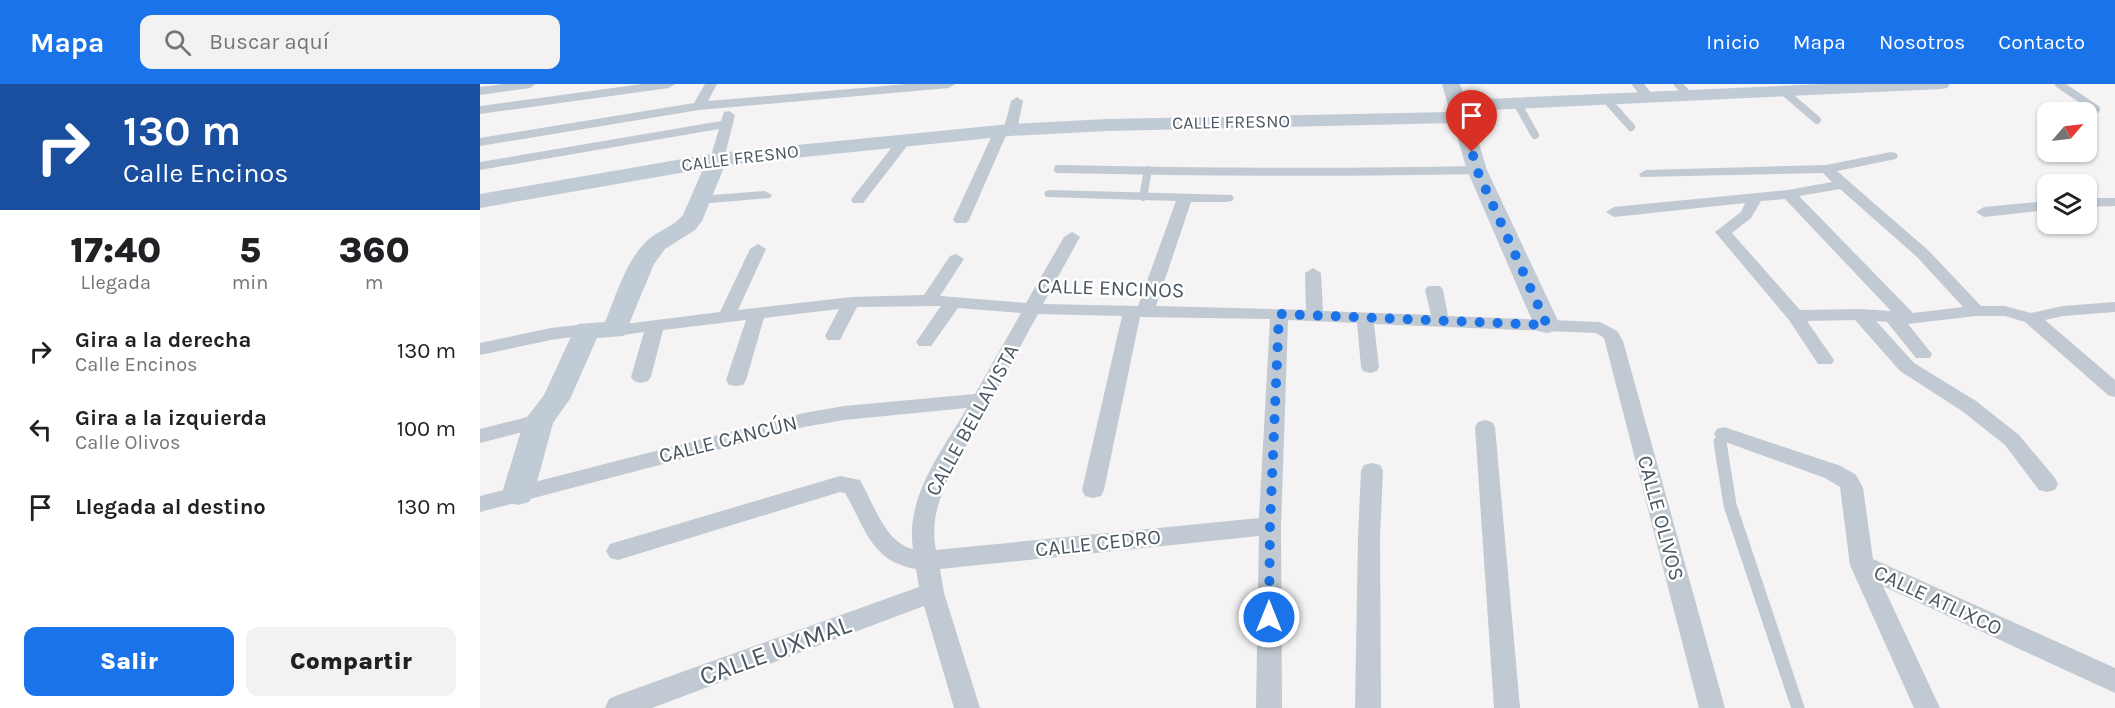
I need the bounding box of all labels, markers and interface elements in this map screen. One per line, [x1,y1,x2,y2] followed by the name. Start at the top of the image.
[140,15,560,69] search box
[30,26,104,59] text: Mapa
[161,26,194,59] icon: search
[209,29,329,55] text: Buscar aquí
[1706,30,1760,54] text: Inicio
[1793,30,1846,54] text: Mapa
[1879,30,1965,54] text: Nosotros
[1998,30,2085,54] text: Contacto
[1446,90,1497,152] pin
[1455,99,1488,132] icon: arrive
[2037,102,2097,162] north arrow
[2037,102,2097,234] map controls
[123,106,241,156] text: 130 m
[24,108,102,186] icon: right
[1172,110,1290,134] street label: CALLE FRESNO
[680,140,800,176] street label: CALLE FRESNO
[123,157,289,189] text: Calle Encinos
[2037,174,2097,234] button: layers
[70,229,161,271] text: 17:40
[239,229,261,271] text: 5
[339,229,410,271] text: 360
[81,271,151,294] text: Llegada
[232,271,268,294] text: min
[365,271,384,294] text: m
[1037,273,1185,303] street label: CALLE ENCINOS
[75,327,251,353] text: Gira a la derecha
[24,335,57,368] icon: right
[397,338,456,364] text: 130 m
[920,340,1024,500] street label: CALLE BELLAVISTA
[75,353,198,376] text: Calle Encinos
[75,405,267,431] text: Gira a la izquierda
[656,410,800,468] street label: CALLE CANCÚN
[24,413,57,446] icon: left
[397,416,456,442] text: 100 m
[75,431,180,454] text: Calle Olivos
[1633,453,1689,583] street label: CALLE OLIVOS
[24,491,57,524] icon: arrive
[75,494,266,520] text: Llegada al destino
[397,494,456,520] text: 130 m
[1034,524,1162,562] street label: CALLE CEDRO
[1870,560,2006,640] street label: CALLE ATLIXCO
[1237,585,1301,649] position arrow
[695,609,855,692] street label: CALLE UXMAL
[24,627,234,696] button: Salir
[246,627,456,696] button: Compartir

